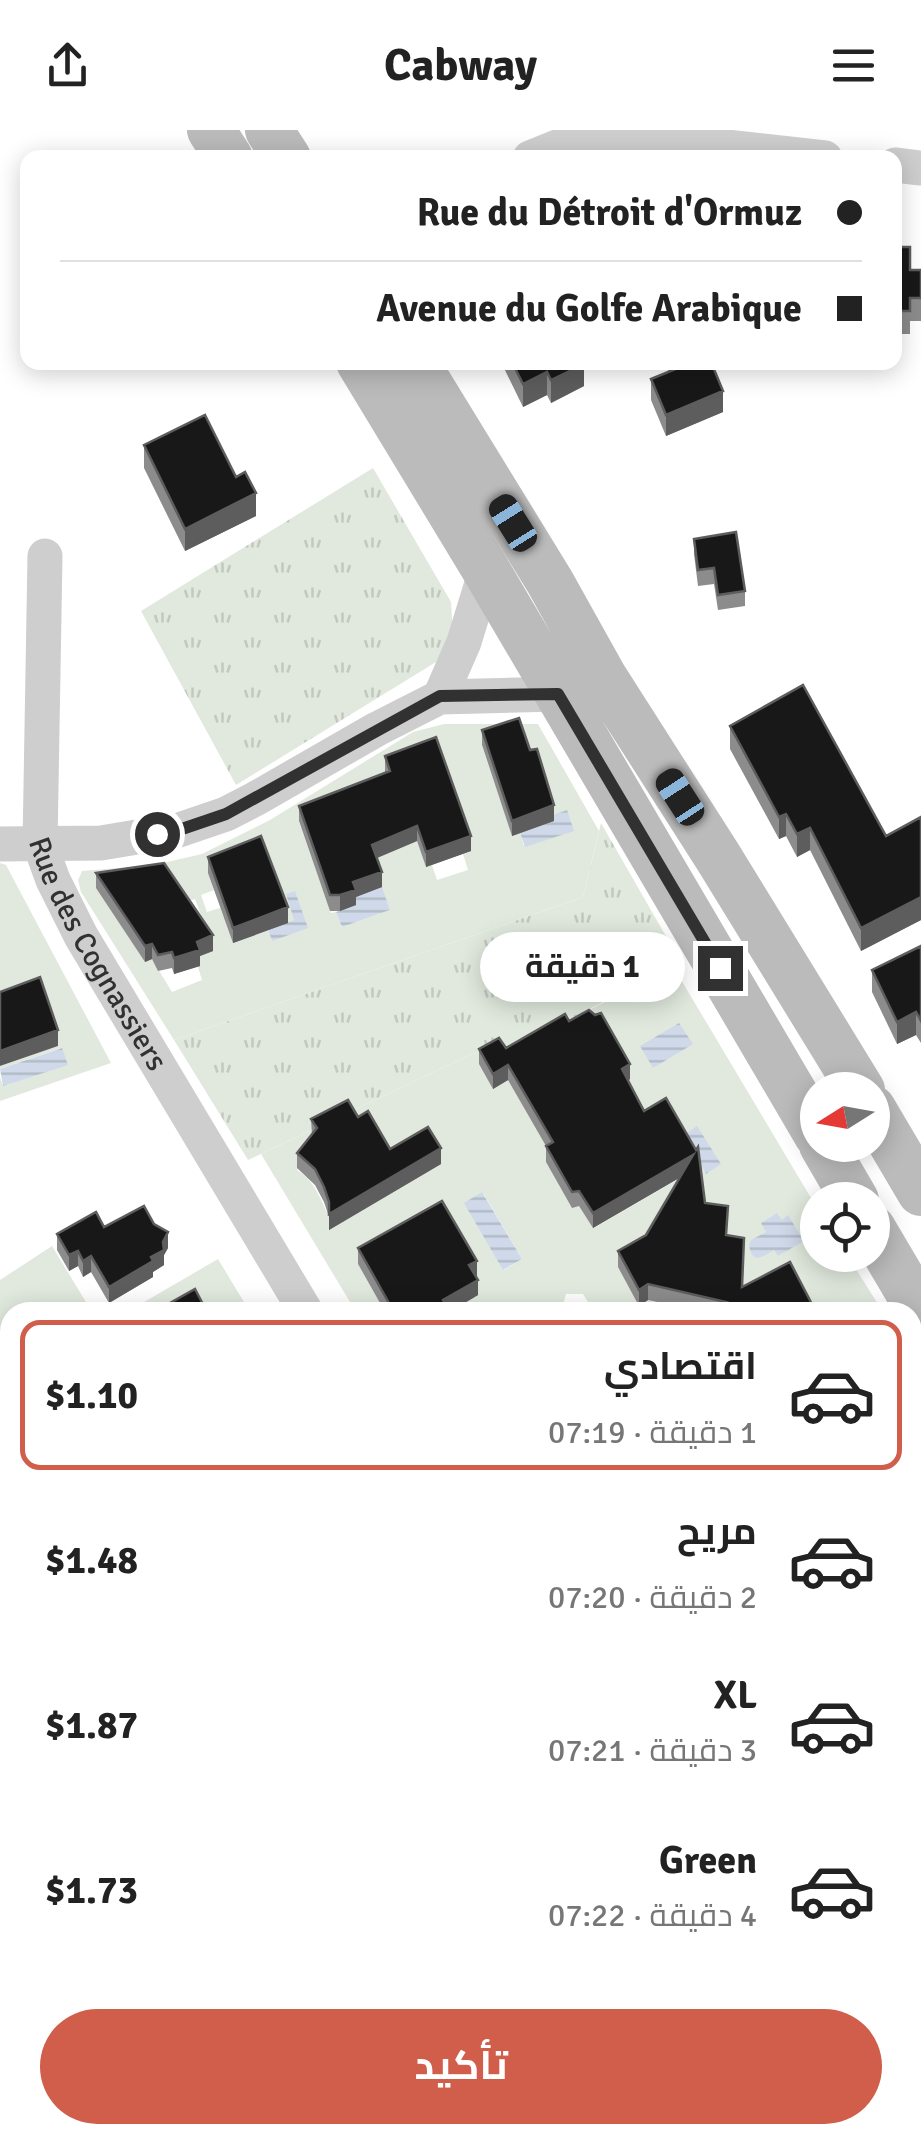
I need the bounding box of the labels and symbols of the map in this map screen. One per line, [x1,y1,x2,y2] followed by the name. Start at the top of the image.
[484,490,542,556] car
[651,764,709,830] car
[135,812,180,857] route start
[20,832,175,1077] street label: Rue des Cognassiers
[480,933,685,1003] callout: 1 دقيقة
[698,946,743,991] route end
[800,1072,890,1162] north arrow

